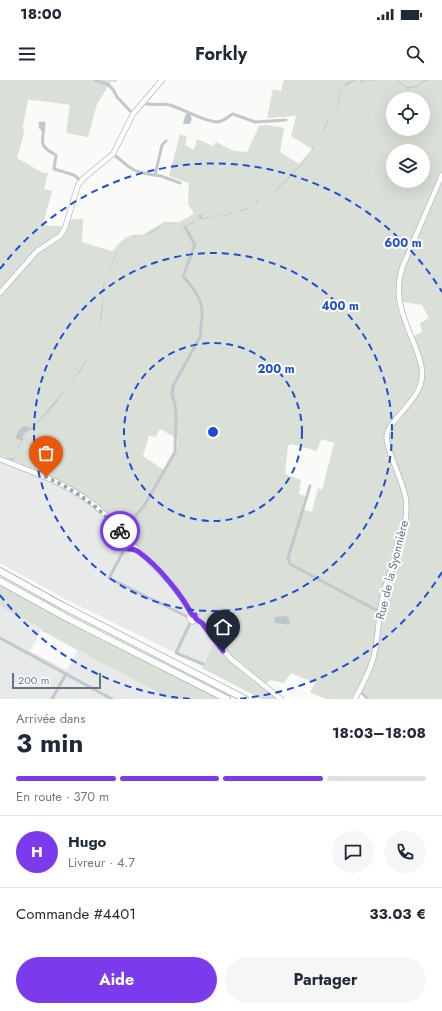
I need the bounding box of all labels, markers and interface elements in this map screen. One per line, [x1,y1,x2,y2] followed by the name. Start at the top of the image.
[20,3,62,25] text: 18:00
[195,41,247,67] text: Forkly
[16,43,38,65] icon: menu
[404,43,426,65] icon: search
[386,92,430,188] map controls
[386,92,430,136] button: locate
[386,144,430,188] button: layers
[384,234,422,252] text: 600 m
[321,297,359,315] text: 400 m
[257,360,295,378] text: 200 m
[206,425,220,439] centre of rings
[29,436,63,477] pin
[35,442,57,464] icon: bag
[100,511,140,551] courier
[371,518,413,622] street label: Rue de la Syonnière
[109,520,131,542] icon: bike
[206,610,240,651] pin
[212,616,234,638] icon: home
[12,671,101,690] scale bar
[18,672,49,688] text: 200 m
[16,709,85,728] text: Arrivée dans
[332,722,426,744] text: 18:03–18:08
[16,724,83,762] text: 3 min
[16,787,109,806] text: En route · 370 m
[68,831,106,853] text: Hugo
[332,831,374,873] button: chat
[384,831,426,873] button: phone
[31,841,43,863] text: H
[68,853,135,872] text: Livreur · 4.7
[16,903,136,925] text: Commande #4401
[369,903,426,925] text: 33.03 €
[16,957,217,1003] button: Aide
[225,957,426,1003] button: Partager

